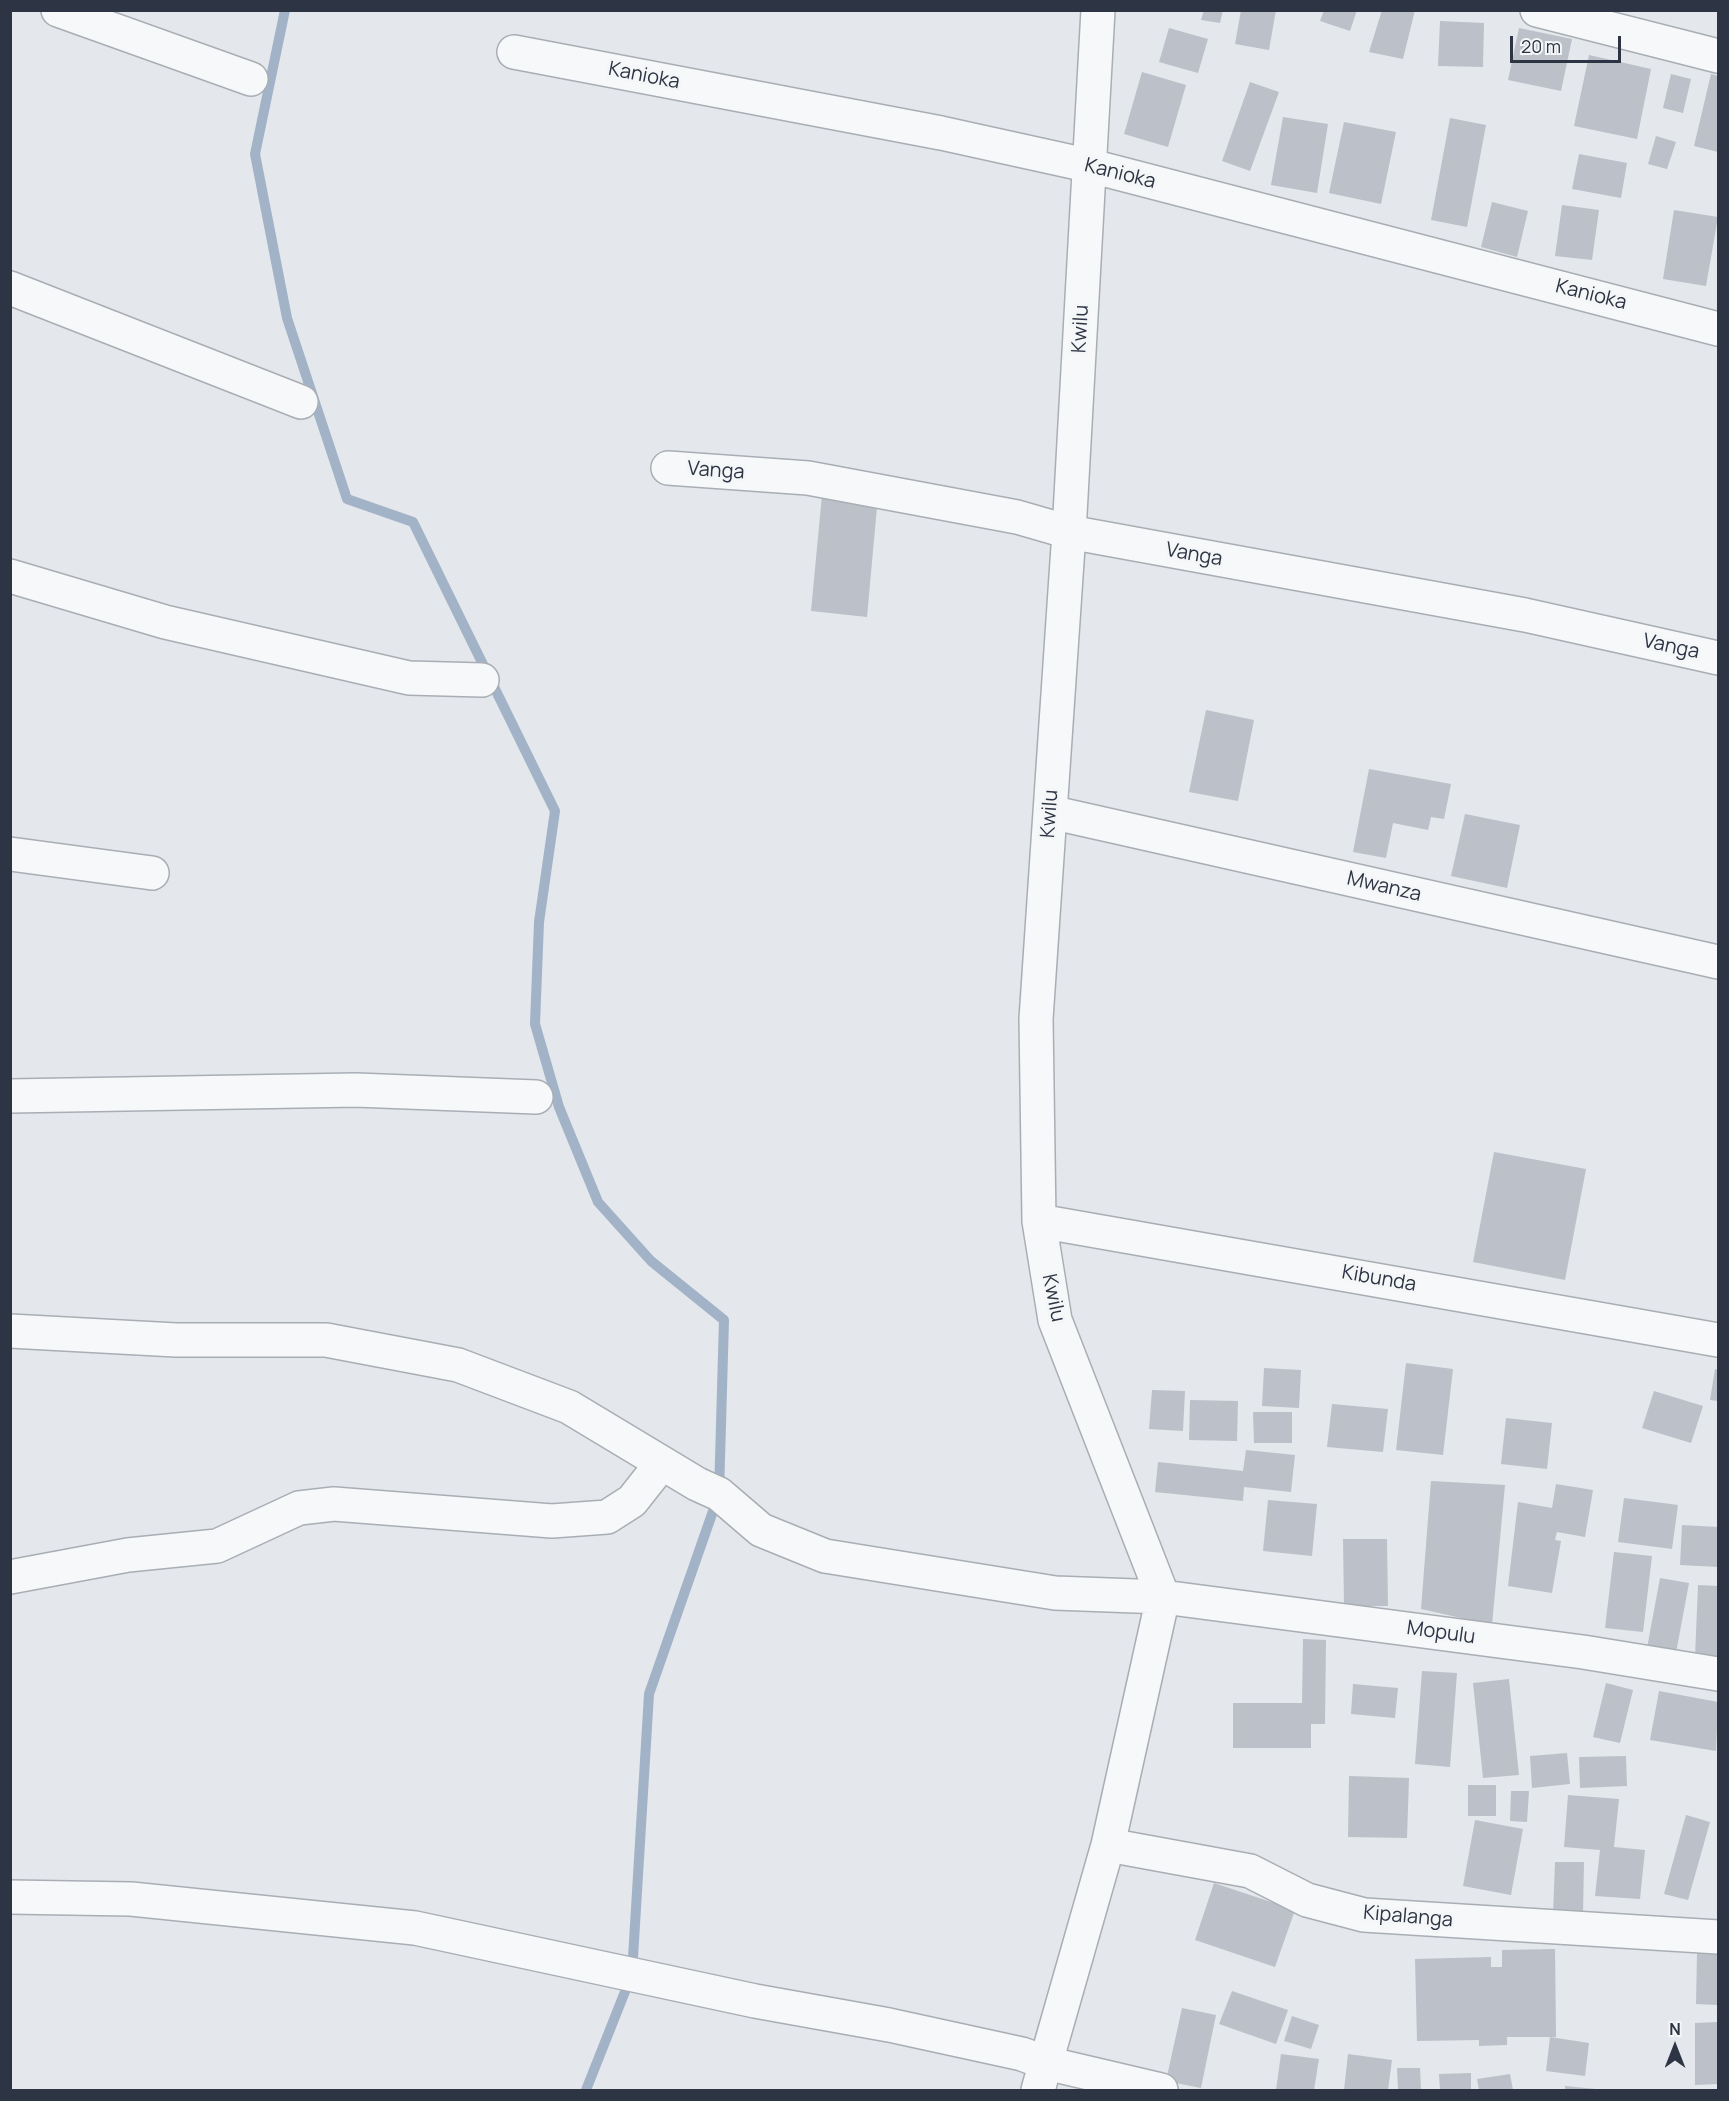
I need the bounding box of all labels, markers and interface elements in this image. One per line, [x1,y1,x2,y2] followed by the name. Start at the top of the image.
[1513,24,1624,62] scale bar
[1521,34,1561,58] text: 20 m
[606,57,682,95] street label: Kanioka
[1082,154,1158,194] street label: Kanioka
[1553,275,1629,315] street label: Kanioka
[1068,304,1094,354] street label: Kwilu
[687,457,745,485] street label: Vanga
[1164,538,1224,572] street label: Vanga
[1641,629,1701,665] street label: Vanga
[1036,789,1064,839] street label: Kwilu
[1344,867,1424,907] street label: Mwanza
[1340,1261,1418,1297] street label: Kibunda
[1036,1272,1070,1324] street label: Kwilu
[1405,1616,1477,1650] street label: Mopulu
[1362,1901,1454,1933] street label: Kipalanga
[1645,2017,1705,2077] north arrow
[1669,2018,1681,2040] text: N

